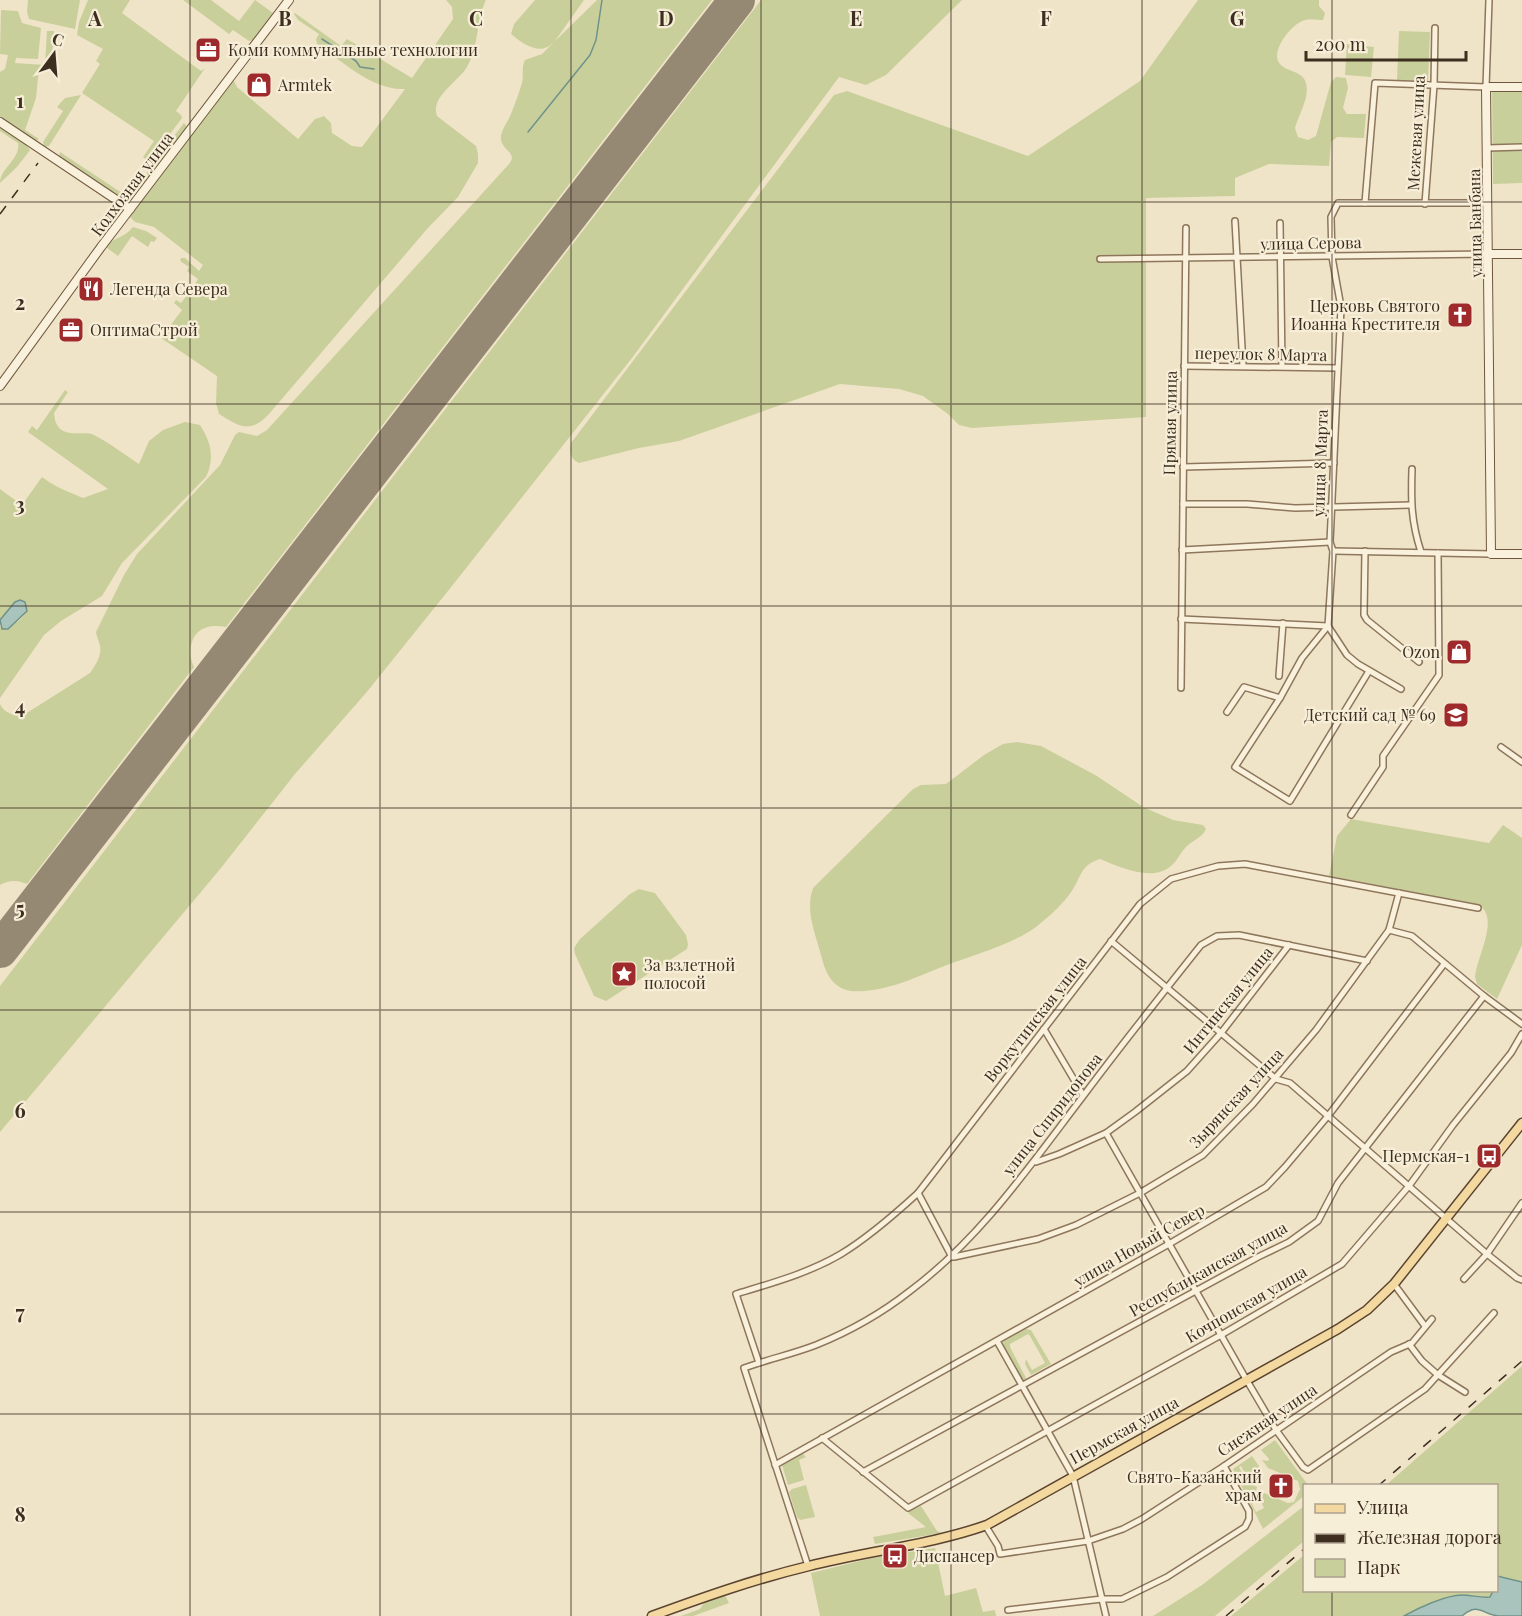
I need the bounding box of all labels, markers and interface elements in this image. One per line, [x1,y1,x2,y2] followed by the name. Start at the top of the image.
[87,4,102,31] text: A
[278,4,292,31] text: B
[469,4,483,31] text: C
[658,4,674,31] text: D
[850,4,862,31] text: E
[1040,4,1052,31] text: F
[1230,4,1245,31] text: G
[24,24,84,84] north arrow
[1306,24,1466,62] scale bar
[50,27,67,51] text: С
[1315,32,1366,56] text: 200 m
[193,35,223,65] office icon: Коми коммунальные технологии
[228,39,478,60] place label: Коми коммунальные технологии
[244,70,274,100] shop icon: Armtek
[277,74,332,95] place label: Armtek
[1402,75,1429,191] street label: Межевая улица
[16,86,24,113] text: 1
[86,127,178,240] street label: Колхозная улица
[1463,168,1486,279] street label: улица Банбана
[1259,231,1362,254] street label: улица Серова
[76,274,106,304] restaurant icon: Легенда Севера
[109,278,228,299] place label: Легенда Севера
[15,288,25,315] text: 2
[1291,295,1440,334] place label: Церковь Святого Иоанна Крестителя
[1445,300,1475,330] church icon: Церковь Святого Иоанна Крестителя
[56,315,86,345] office icon: ОптимаСтрой
[90,319,198,340] place label: ОптимаСтрой
[1195,342,1328,365] street label: переулок 8 Марта
[1158,370,1181,475] street label: Прямая улица
[1307,409,1332,518] street label: улица 8 Марта
[15,490,25,517] text: 3
[1444,637,1474,667] shop icon: Ozon
[1402,641,1440,662] place label: Ozon
[15,692,25,719] text: 4
[1441,700,1471,730] school or university icon: Детский сад № 69
[1304,704,1436,725] place label: Детский сад № 69
[15,894,25,921] text: 5
[1178,942,1277,1057] street label: Интинская улица
[979,951,1090,1086] street label: Воркутинская улица
[644,954,735,993] place label: За взлетной полосой
[609,959,639,989] place icon: За взлетной полосой
[1184,1043,1287,1152] street label: Зырянская улица
[997,1048,1106,1180] street label: улица Спиридонова
[14,1096,26,1123] text: 6
[1474,1141,1504,1171] bus stop icon: Пермская-1
[1382,1145,1470,1166] place label: Пермская-1
[1069,1199,1208,1291] street label: улица Новый Север
[1125,1216,1290,1321] street label: Республиканская улица
[1181,1260,1310,1347] street label: Кочпонская улица
[15,1298,25,1325] text: 7
[1213,1378,1321,1461] street label: Снежная улица
[1066,1391,1182,1468] street label: Пермская улица
[1127,1466,1262,1505] place label: Свято-Казанский храм
[1266,1471,1296,1501] church icon: Свято-Казанский храм
[1303,1484,1498,1592] legend
[1356,1495,1408,1519] text: Улица
[14,1500,26,1527] text: 8
[1357,1525,1502,1549] text: Железная дорога
[880,1541,910,1571] bus stop icon: Диспансер
[914,1545,995,1566] place label: Диспансер
[1357,1555,1400,1579] text: Парк

